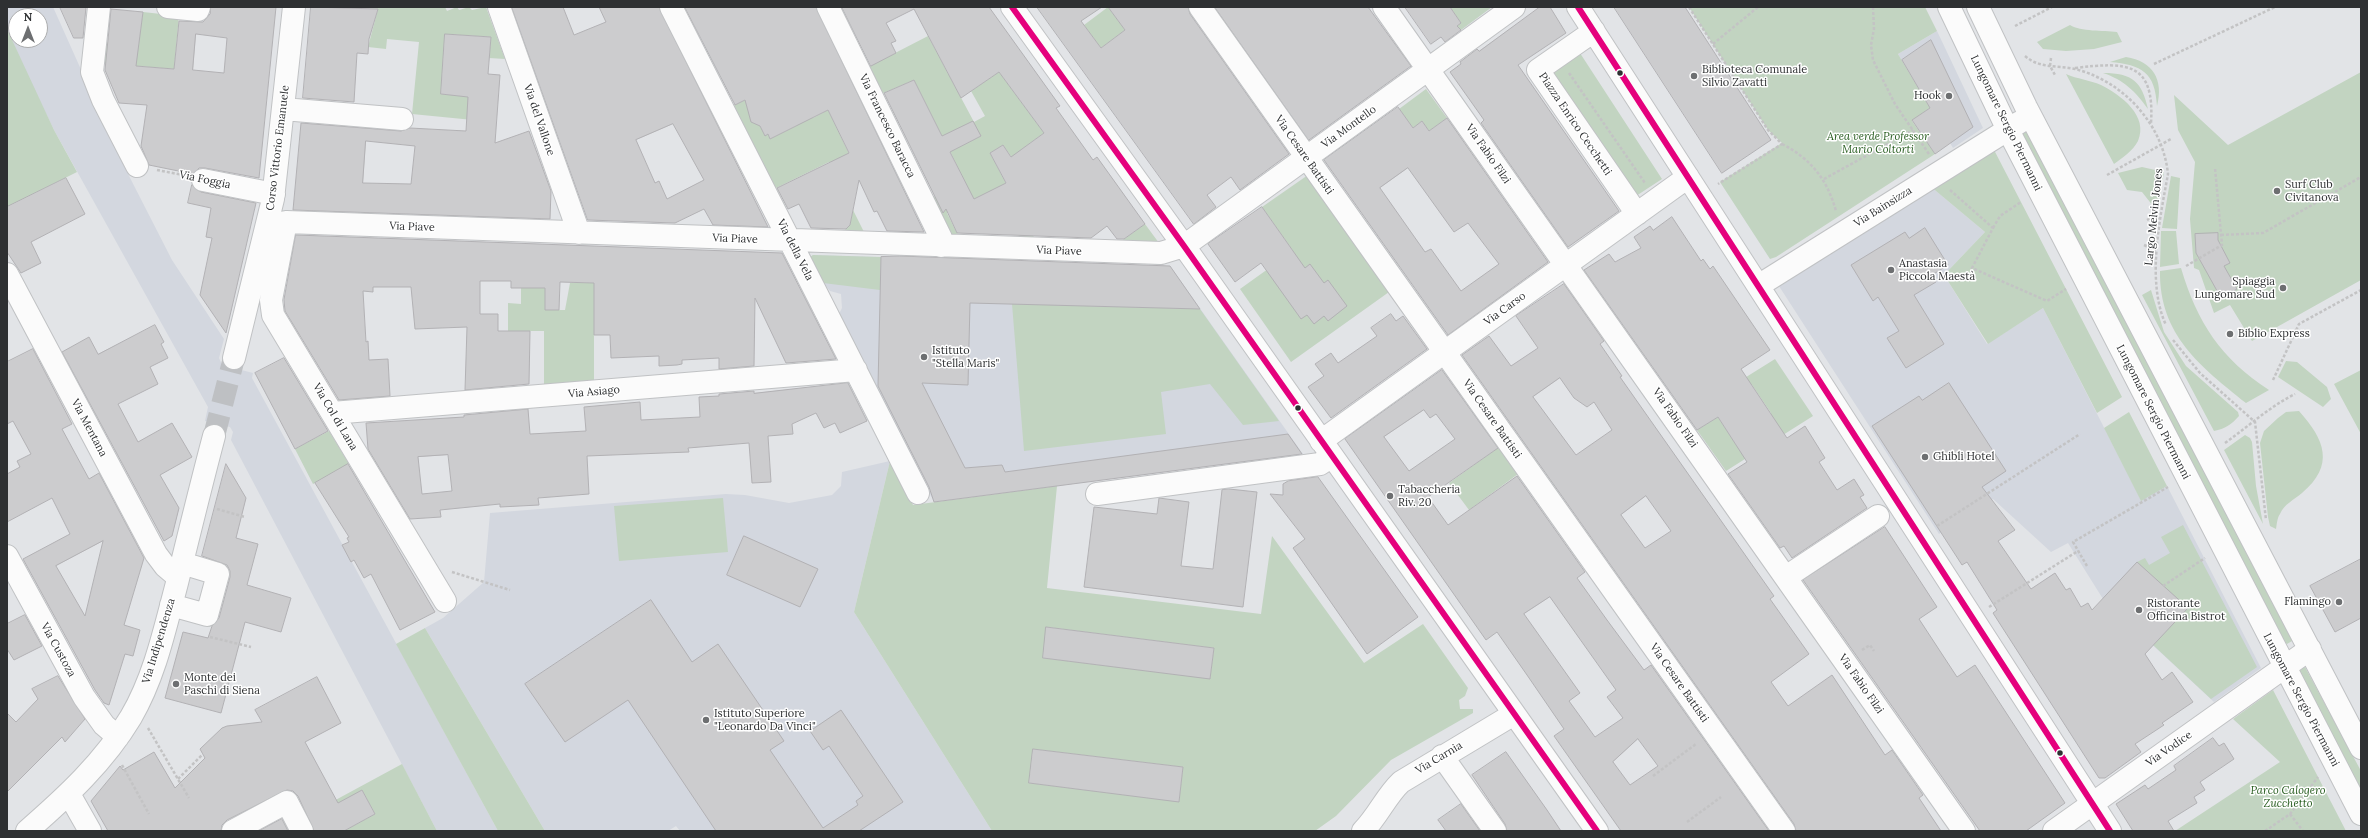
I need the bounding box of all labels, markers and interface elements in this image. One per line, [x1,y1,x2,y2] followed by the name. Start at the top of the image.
[8,8,48,48] north arrow
[24,10,32,24] text: N
[1967,53,2045,193] street label: Lungomare Sergio Piermanni
[1702,63,1807,89] place label: Biblioteca Comunale Silvio Zavatti
[1615,68,1625,78] unlabelled marker
[1536,70,1614,178] street label: Piazza Enrico Cecchetti
[1689,71,1699,81] marker: Biblioteca Comunale Silvio Zavatti
[856,72,918,180] street label: Via Francesco Baracca
[521,83,557,157] street label: Via del Vallone
[264,84,292,212] street label: Corso Vittorio Emanuele
[1914,89,1941,103] place label: Hook
[1944,91,1954,101] marker: Hook
[1319,103,1379,151] street label: Via Montello
[1272,113,1336,197] street label: Via Cesare Battisti
[1463,122,1513,186] street label: Via Fabio Filzi
[1827,130,1929,156] park label: Area verde Professor Mario Coltorti
[178,168,232,192] street label: Via Foggia
[2142,168,2166,266] street label: Largo Melvin Jones
[2285,178,2339,204] place label: Surf Club Civitanova
[1852,184,1914,230] street label: Via Bainsizza
[2272,186,2282,196] marker: Surf Club Civitanova
[774,217,816,283] street label: Via della Vela
[389,220,435,234] street label: Via Piave
[712,232,758,246] street label: Via Piave
[1036,244,1082,258] street label: Via Piave
[1899,257,1975,283] place label: Anastasia Piccola Maestà
[1886,265,1896,275] marker: Anastasia Piccola Maestà
[2195,275,2275,301] place label: Spiaggia Lungomare Sud
[2278,283,2288,293] marker: Spiaggia Lungomare Sud
[1482,289,1528,329] street label: Via Carso
[2238,327,2310,341] place label: Biblio Express
[2225,329,2235,339] marker: Biblio Express
[2113,343,2193,481] street label: Lungomare Sergio Piermanni
[932,344,999,370] place label: Istituto "Stella Maris"
[919,352,929,362] marker: Istituto "Stella Maris"
[1460,377,1524,461] street label: Via Cesare Battisti
[310,381,360,453] street label: Via Col di Lana
[568,383,620,401] street label: Via Asiago
[1650,386,1700,450] street label: Via Fabio Filzi
[68,397,110,459] street label: Via Mentana
[1293,403,1303,413] unlabelled marker
[1933,450,1994,464] place label: Ghibli Hotel
[1920,452,1930,462] marker: Ghibli Hotel
[1398,483,1460,509] place label: Tabaccheria Riv. 20
[1385,491,1395,501] marker: Tabaccheria Riv. 20
[2284,595,2331,609] place label: Flamingo
[140,597,178,685] street label: Via Indipendenza
[2147,597,2225,623] place label: Ristorante Officina Bistrot
[2334,597,2344,607] marker: Flamingo
[2134,605,2144,615] marker: Ristorante Officina Bistrot
[38,621,78,679] street label: Via Custoza
[2260,631,2342,769] street label: Lungomare Sergio Piermanni
[1647,641,1711,725] street label: Via Cesare Battisti
[1836,652,1886,716] street label: Via Fabio Filzi
[184,671,260,697] place label: Monte dei Paschi di Siena
[171,679,181,689] marker: Monte dei Paschi di Siena
[714,707,816,733] place label: Istituto Superiore "Leonardo Da Vinci"
[701,715,711,725] marker: Istituto Superiore "Leonardo Da Vinci"
[2143,728,2195,770] street label: Via Vodice
[1413,739,1465,777] street label: Via Carnia
[2055,748,2065,758] unlabelled marker
[2250,784,2326,810] park label: Parco Calogero Zucchetto

